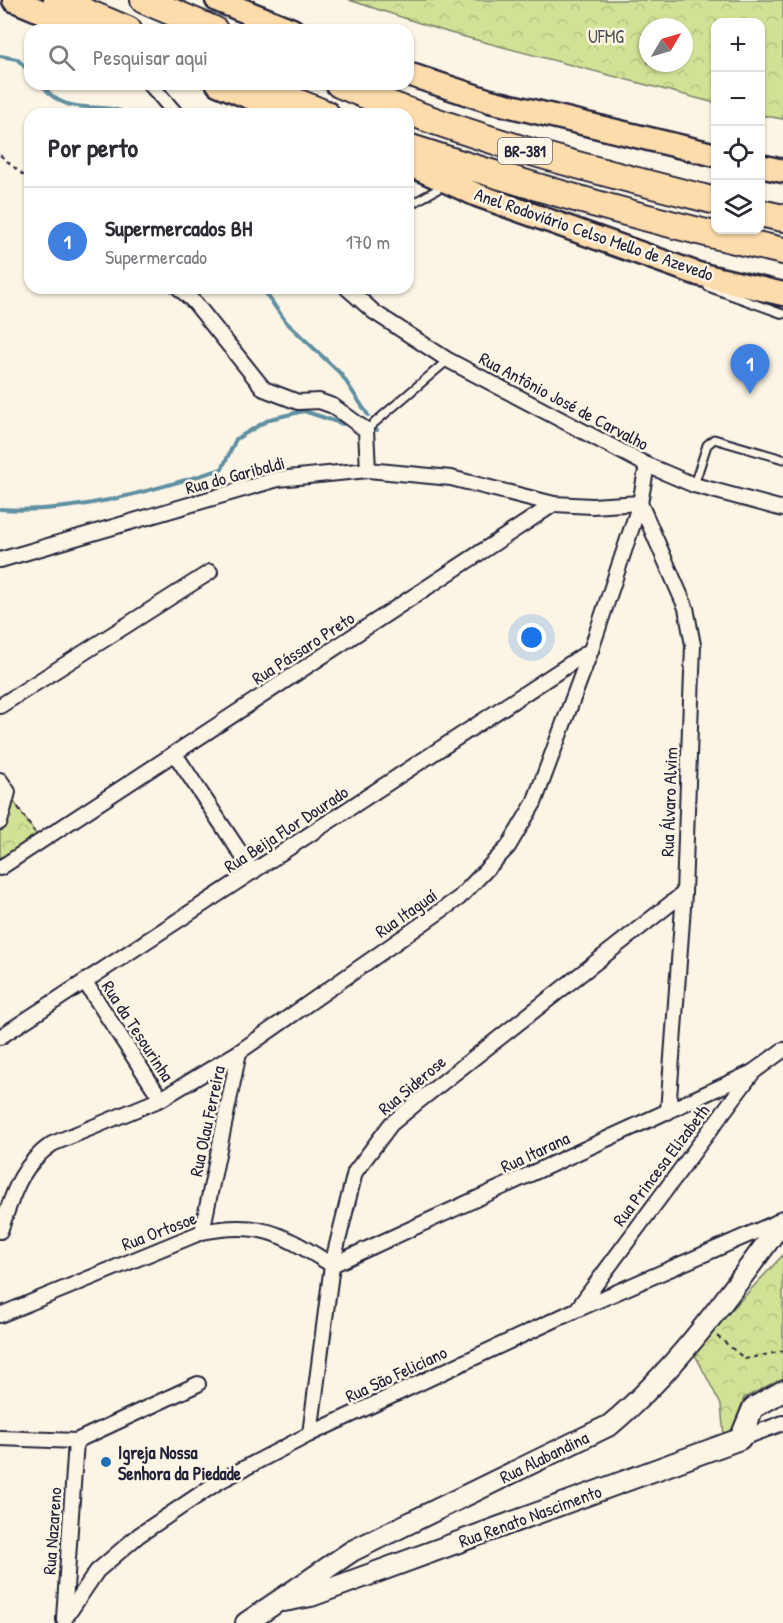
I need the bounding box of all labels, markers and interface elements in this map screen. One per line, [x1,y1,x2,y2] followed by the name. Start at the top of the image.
[639,18,693,72] north arrow
[711,18,765,234] map controls
[711,18,765,72] button: +
[24,24,414,90] search box
[588,24,624,49] park label: UFMG
[45,41,78,74] icon: search
[93,42,208,72] text: Pesquisar aqui
[711,72,765,126] button: −
[711,126,765,180] button: locate
[48,130,138,165] text: Por perto
[498,138,552,164] road number: BR-381
[711,180,765,234] button: layers
[471,181,717,287] street label: Anel Rodoviário Celso Mello de Azevedo
[105,213,252,243] text: Supermercados BH
[64,228,71,255] text: 1
[346,228,390,255] text: 170 m
[105,243,207,270] text: Supermercado
[730,344,770,394] pin: 1
[475,346,653,456] street label: Rua Antônio José de Carvalho
[183,450,287,500] street label: Rua do Garibaldi
[247,605,359,691] street label: Rua Pássaro Preto
[517,623,546,652] your location
[655,747,683,857] street label: Rua Álvaro Alvim
[219,779,353,879] street label: Rua Beija Flor Dourado
[370,883,442,943] street label: Rua Itaguaí
[96,976,180,1086] street label: Rua da Tesourinha
[373,1049,451,1121] street label: Rua Siderose
[183,1063,231,1179] street label: Rua Olau Ferreira
[607,1099,715,1231] street label: Rua Princesa Elizabeth
[497,1125,573,1179] street label: Rua Itarana
[118,1205,200,1257] street label: Rua Ortosoe
[341,1340,451,1408] street label: Rua São Feliciano
[495,1425,593,1489] street label: Rua Alabandina
[118,1440,242,1486] place label: Igreja Nossa Senhora da Piedade
[99,1455,113,1469] marker: Igreja Nossa Senhora da Piedade
[455,1479,605,1553] street label: Rua Renato Nascimento
[36,1487,68,1575] street label: Rua Nazareno

